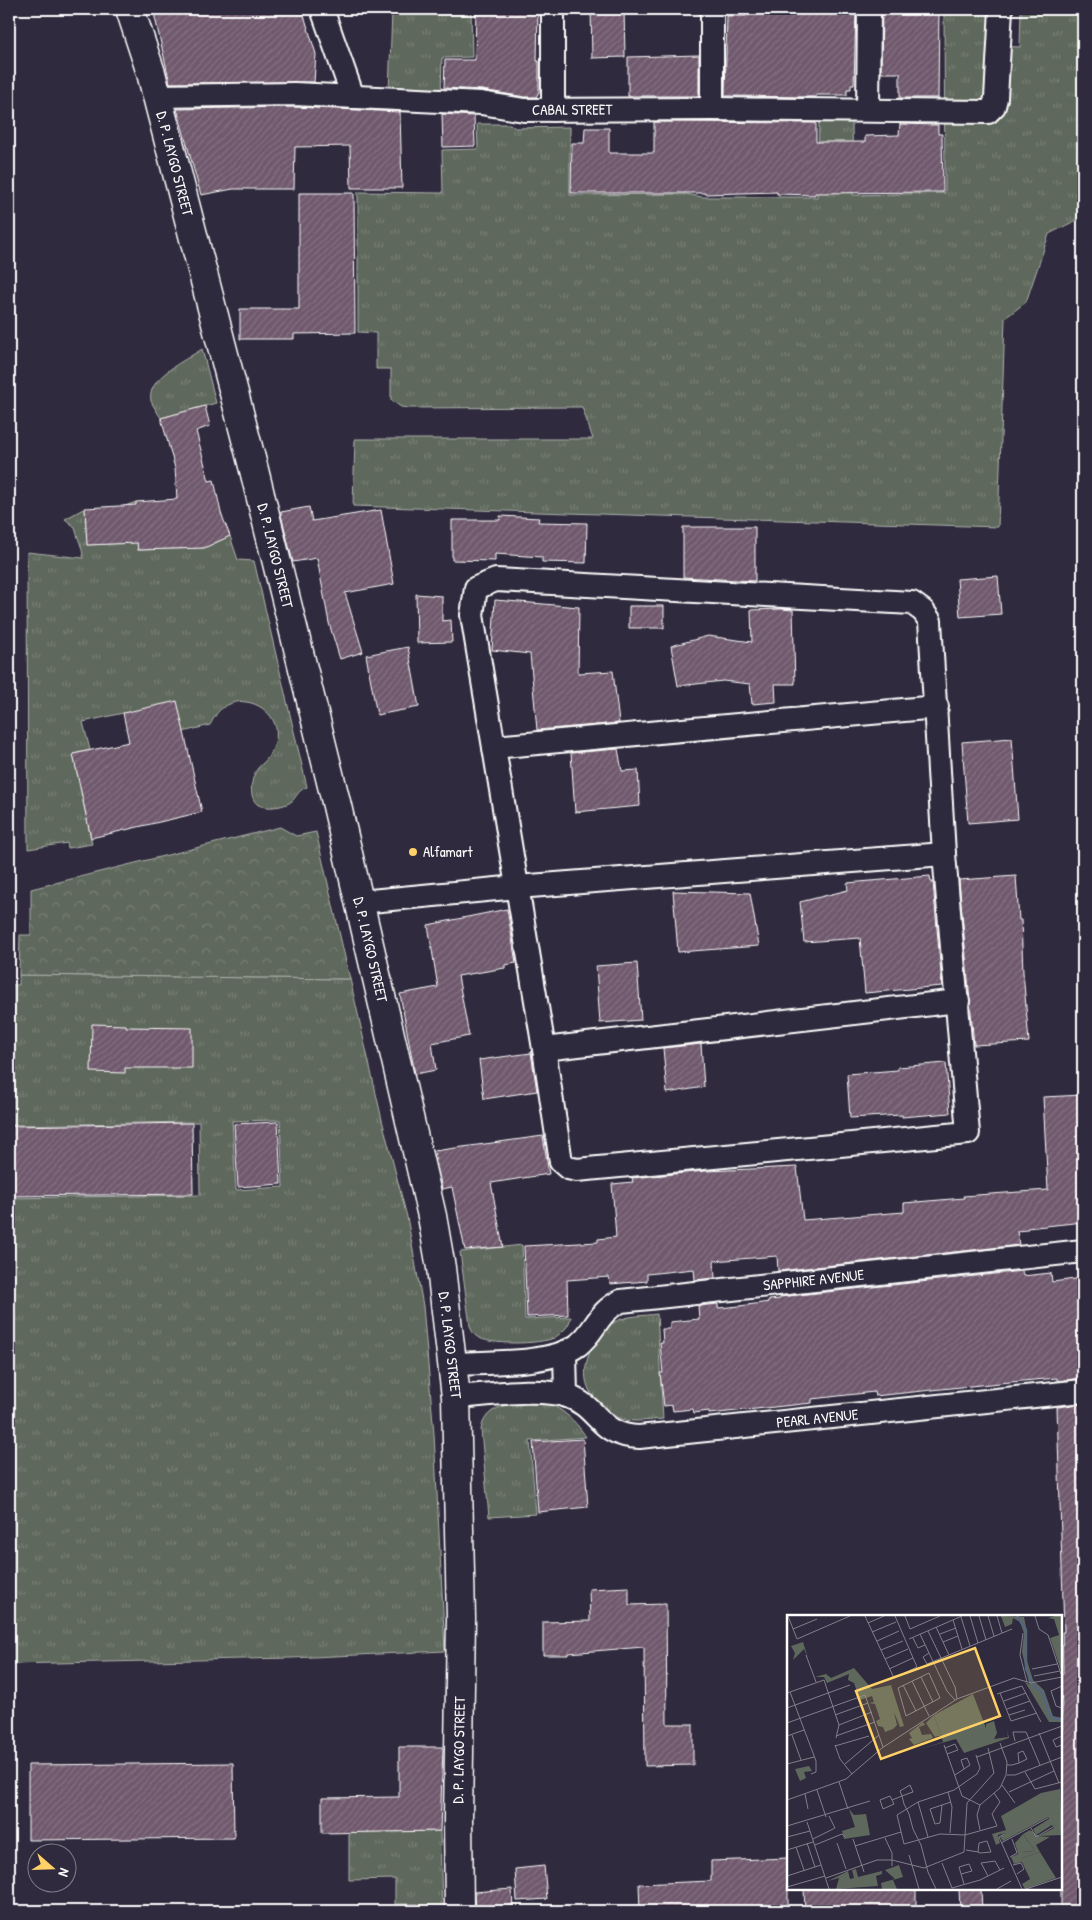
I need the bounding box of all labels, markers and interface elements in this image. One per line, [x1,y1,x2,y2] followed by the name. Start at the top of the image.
[532,99,614,120] street label: CABAL STREET
[151,109,199,219] street label: D. P. LAYGO STREET
[253,501,299,611] street label: D. P. LAYGO STREET
[423,841,473,862] place label: Alfamart
[407,846,419,858] marker: Alfamart
[348,895,393,1005] street label: D. P. LAYGO STREET
[762,1264,866,1296] street label: SAPPHIRE AVENUE
[434,1291,467,1401] street label: D. P. LAYGO STREET
[775,1403,860,1433] street label: PEARL AVENUE
[787,1615,1062,1890] inset map
[447,1695,470,1804] street label: D. P. LAYGO STREET
[28,1842,78,1892] north arrow
[54,1866,75,1880] text: N

